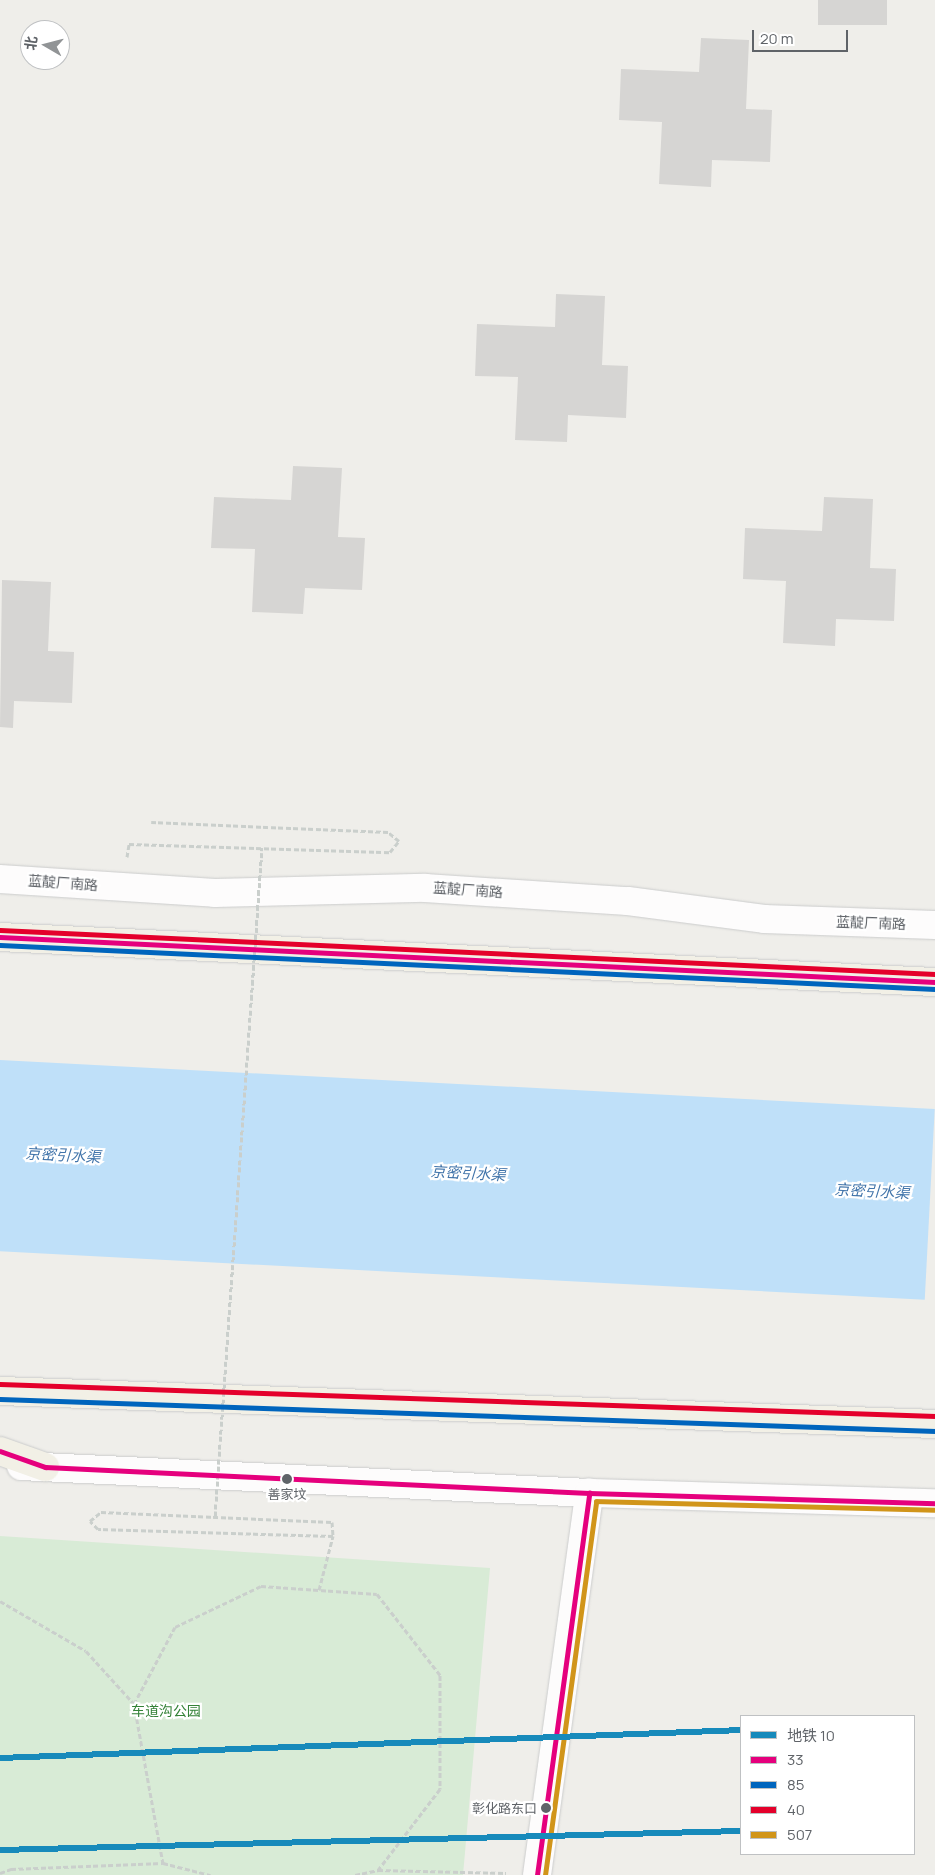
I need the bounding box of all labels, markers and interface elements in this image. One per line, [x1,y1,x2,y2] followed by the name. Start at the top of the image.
[20,20,70,70] north arrow
[755,20,851,52] scale bar
[760,28,793,49] text: 20 m
[20,35,41,51] text: 北
[27,872,99,894] street label: 蓝靛厂南路
[432,879,504,901] street label: 蓝靛厂南路
[836,913,906,933] street label: 蓝靛厂南路
[25,1144,101,1166] water label: 京密引水渠
[430,1162,506,1184] water label: 京密引水渠
[834,1180,910,1202] water label: 京密引水渠
[282,1474,292,1484] marker: 善家坟
[268,1486,306,1502] place label: 善家坟
[131,1703,201,1719] park label: 车道沟公园
[740,1715,915,1855] legend
[787,1725,835,1746] text: 地铁 10
[787,1749,804,1770] text: 33
[787,1774,804,1795] text: 85
[787,1799,805,1820] text: 40
[472,1800,537,1816] place label: 彰化路东口
[541,1803,551,1813] marker: 彰化路东口
[787,1824,812,1845] text: 507

